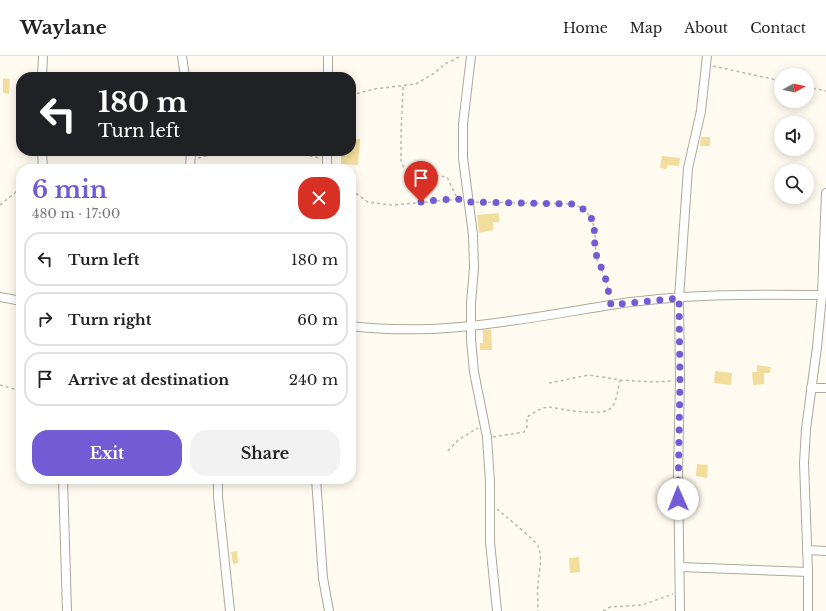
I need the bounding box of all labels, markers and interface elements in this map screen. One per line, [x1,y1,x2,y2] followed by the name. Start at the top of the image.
[20,16,107,39] text: Waylane
[563,19,608,37] text: Home
[630,19,662,37] text: Map
[684,19,728,37] text: About
[750,19,806,37] text: Contact
[774,68,814,108] north arrow
[774,68,814,204] map controls
[98,85,188,120] text: 180 m
[32,88,84,140] icon: left
[774,116,814,156] button: sound
[98,120,180,142] text: Turn left
[404,161,438,202] pin
[774,164,814,204] button: search
[410,167,432,189] icon: arrive
[32,175,107,204] text: 6 min
[298,177,340,219] button: close
[32,205,120,222] text: 480 m · 17:00
[34,248,56,270] icon: left
[68,250,139,269] text: Turn left
[291,250,338,269] text: 180 m
[34,308,56,330] icon: right
[68,310,151,329] text: Turn right
[297,310,338,329] text: 60 m
[34,368,56,390] icon: arrive
[68,370,229,389] text: Arrive at destination
[289,370,338,389] text: 240 m
[32,430,182,476] button: Exit
[190,430,340,476] button: Share
[657,478,699,520] position arrow

